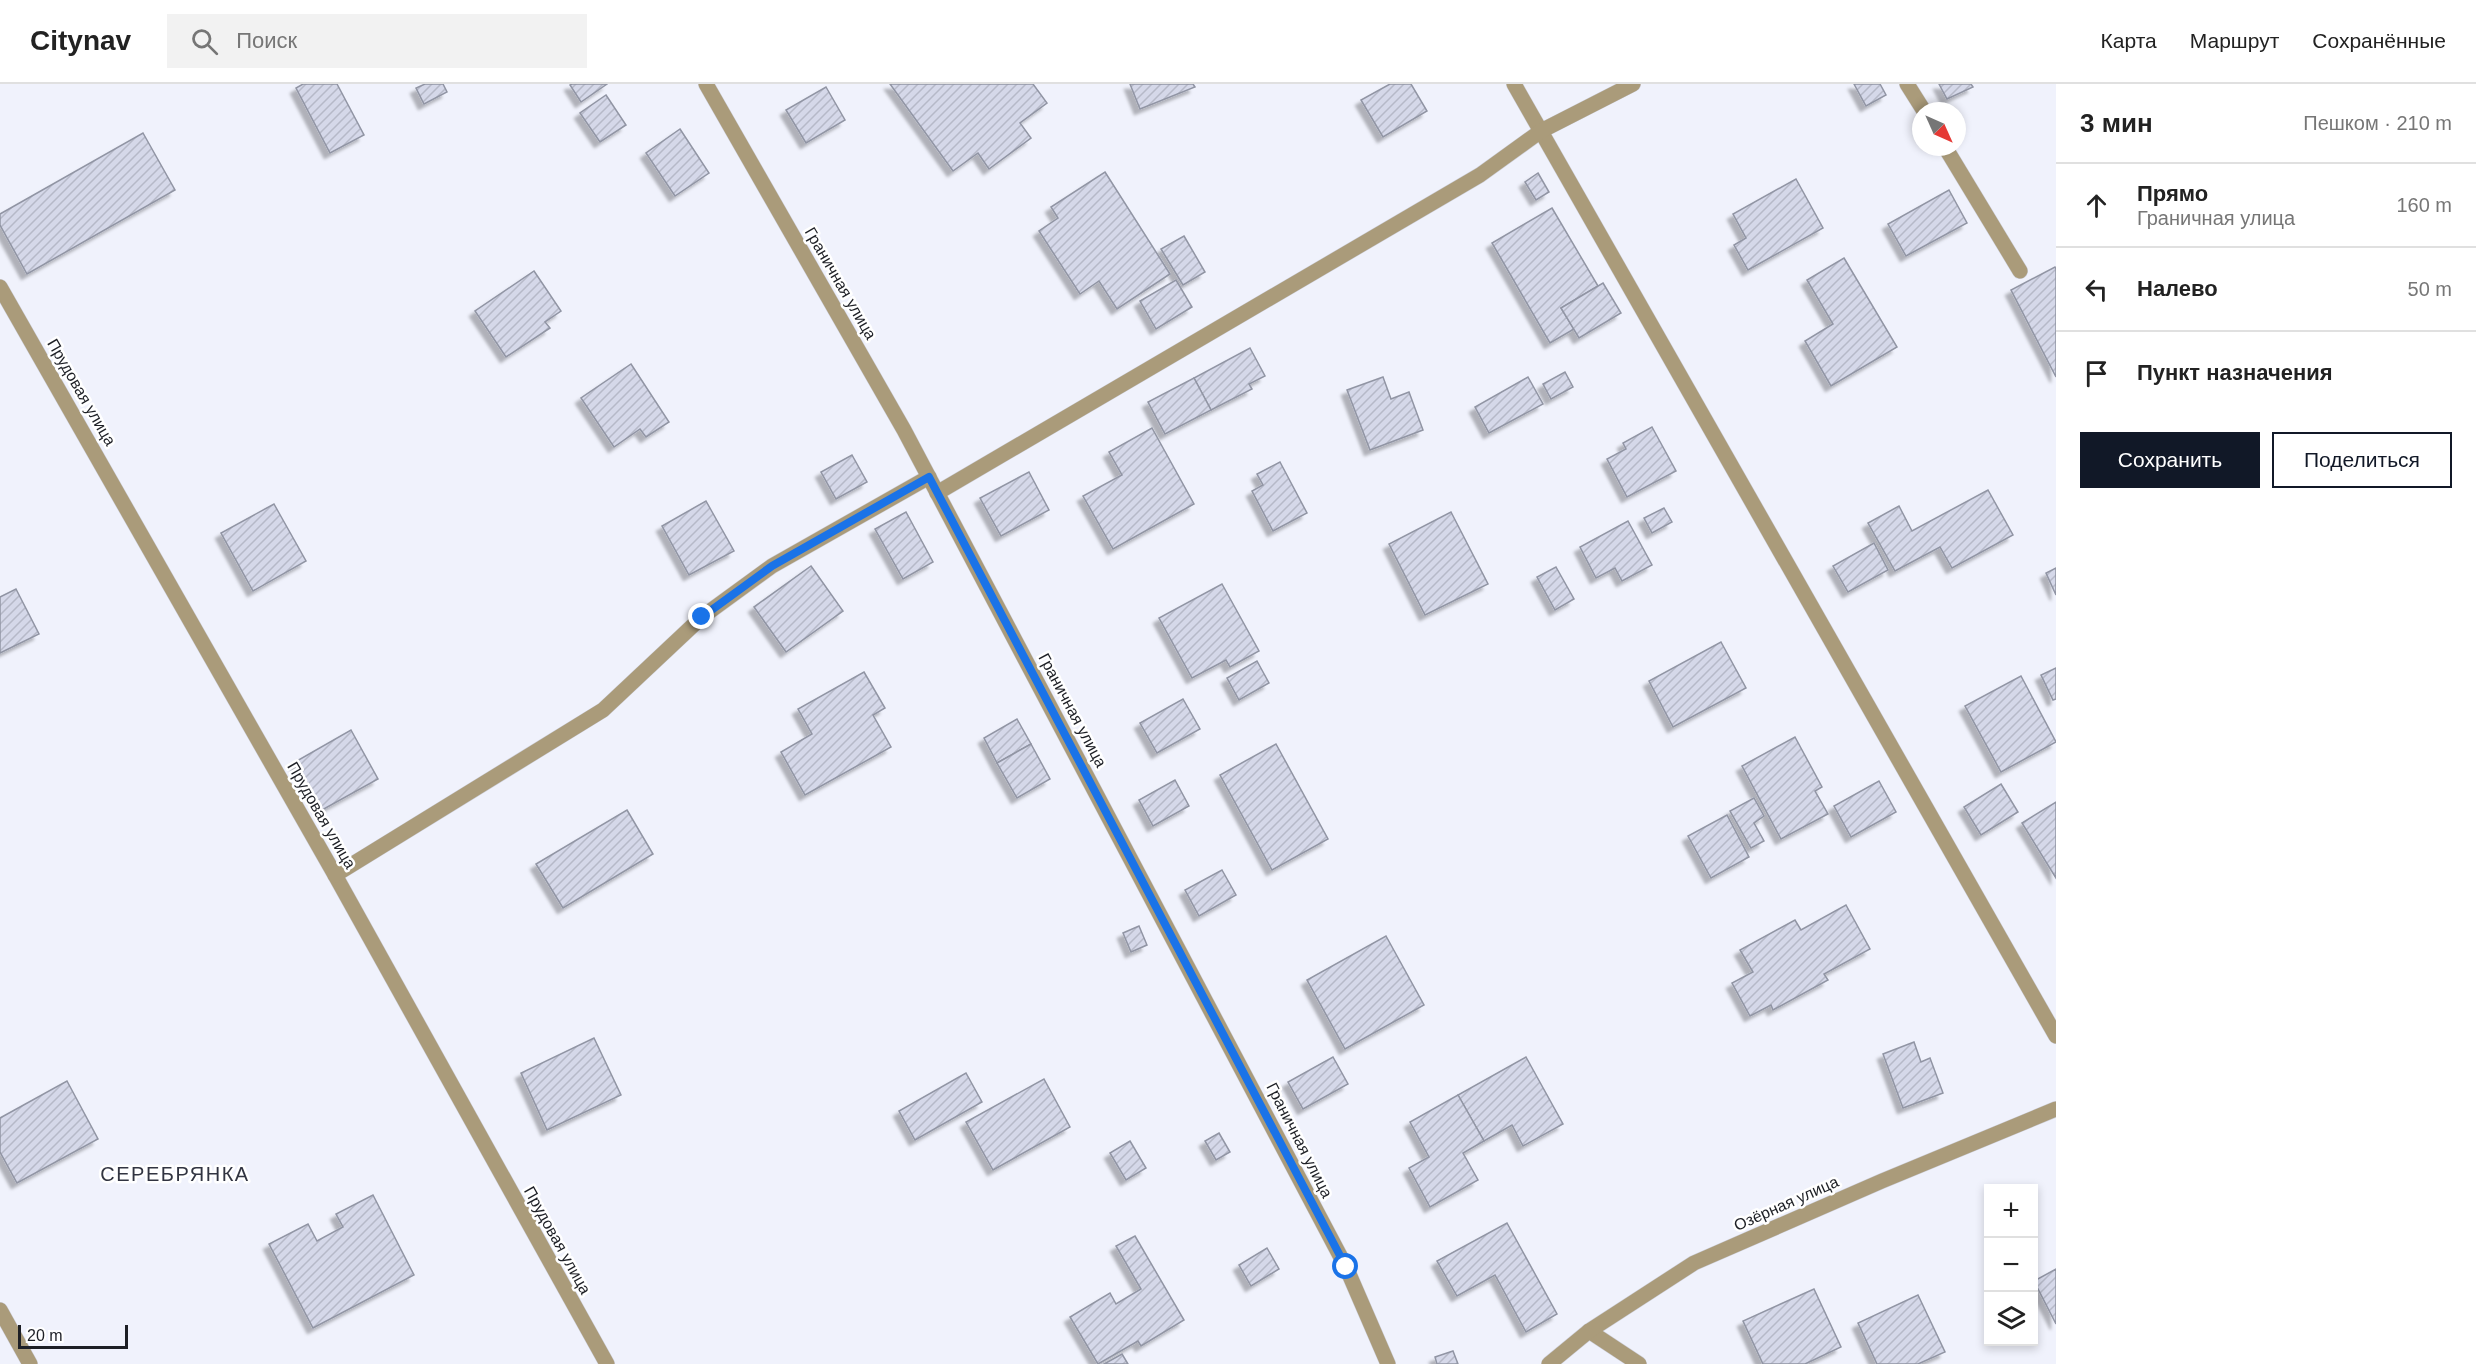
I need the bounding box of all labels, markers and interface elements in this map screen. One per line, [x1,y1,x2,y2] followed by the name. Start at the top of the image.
[167,14,587,68] search box
[30,25,131,56] text: Citynav
[188,25,221,58] icon: search
[236,28,297,53] text: Поиск
[2101,29,2157,52] text: Карта
[2190,29,2279,52] text: Маршрут
[2312,29,2446,52] text: Сохранённые
[1912,102,1966,156] north arrow
[2080,108,2153,138] text: 3 мин
[2303,112,2452,134] text: Пешком · 210 m
[2137,181,2208,206] text: Прямо
[2080,189,2113,222] icon: ahead
[2396,194,2452,216] text: 160 m
[2137,207,2295,229] text: Граничная улица
[802,224,880,342] street label: Граничная улица
[2080,273,2113,306] icon: left
[2137,276,2218,301] text: Налево
[2408,278,2452,300] text: 50 m
[44,336,119,449] street label: Прудовая улица
[2080,357,2113,390] icon: arrive
[2137,360,2333,385] text: Пункт назначения
[2080,432,2260,488] button: Сохранить
[2272,432,2452,488] button: Поделиться
[688,603,714,629] route end
[1035,650,1110,770] street label: Граничная улица
[284,759,359,872] street label: Прудовая улица
[1263,1080,1336,1201] street label: Граничная улица
[100,1163,250,1185] district label: СЕРЕБРЯНКА
[1731,1173,1841,1234] street label: Озёрная улица
[521,1184,594,1297] street label: Прудовая улица
[1984,1184,2038,1346] map controls
[1984,1184,2038,1238] button: +
[1984,1238,2038,1292] button: −
[1332,1253,1358,1279] route start
[1984,1292,2038,1346] button: layers
[18,1322,128,1350] scale bar
[27,1327,63,1344] text: 20 m

